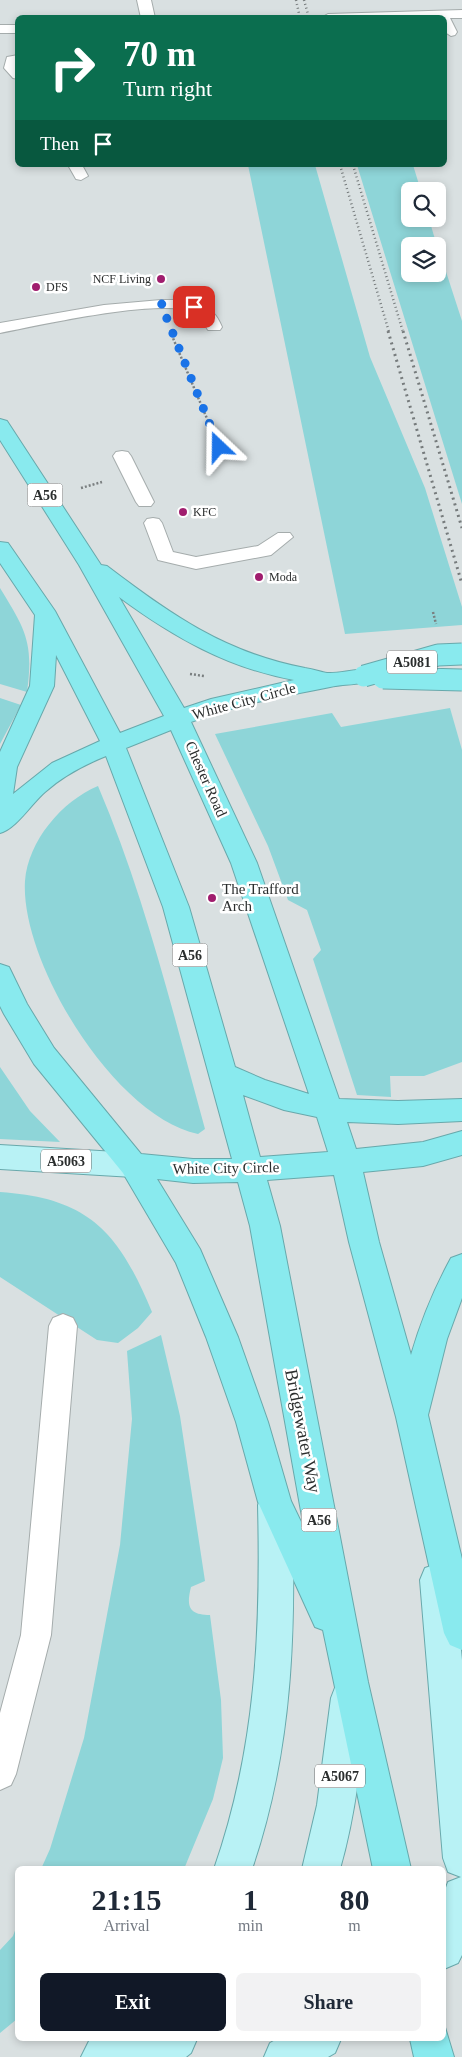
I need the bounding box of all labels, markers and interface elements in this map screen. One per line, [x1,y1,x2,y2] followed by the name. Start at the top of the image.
[40,35,105,100] icon: right
[123,35,196,74] text: 70 m
[123,76,212,101] text: Turn right
[89,130,117,158] icon: arrive
[40,133,79,154] text: Then
[401,182,446,282] map controls
[401,182,446,227] button: search
[401,237,446,282] button: layers
[93,272,151,286] place label: NCF Living
[155,273,167,285] marker: NCF Living
[46,280,68,294] place label: DFS
[30,281,42,293] marker: DFS
[173,286,215,328] pin
[180,293,208,321] icon: arrive
[192,420,244,472] position arrow
[28,484,62,506] road number: A56
[193,505,216,519] place label: KFC
[177,506,189,518] marker: KFC
[269,570,298,584] place label: Moda
[253,571,265,583] marker: Moda
[387,650,437,674] road number: A5081
[190,679,298,723] street label: White City Circle
[182,739,230,820] street label: Chester Road
[222,881,299,914] place label: The Trafford Arch
[206,892,218,904] marker: The Trafford Arch
[172,944,208,966] road number: A56
[41,1150,91,1172] road number: A5063
[173,1159,280,1177] street label: White City Circle
[281,1367,325,1495] street label: Bridgewater Way
[302,1508,336,1532] road number: A56
[315,1764,365,1788] road number: A5067
[92,1883,162,1916] text: 21:15
[243,1883,258,1916] text: 1
[339,1883,369,1916] text: 80
[103,1917,150,1934] text: Arrival
[238,1917,263,1934] text: min
[348,1917,361,1934] text: m
[40,1973,226,2031] button: Exit
[236,1973,421,2031] button: Share

